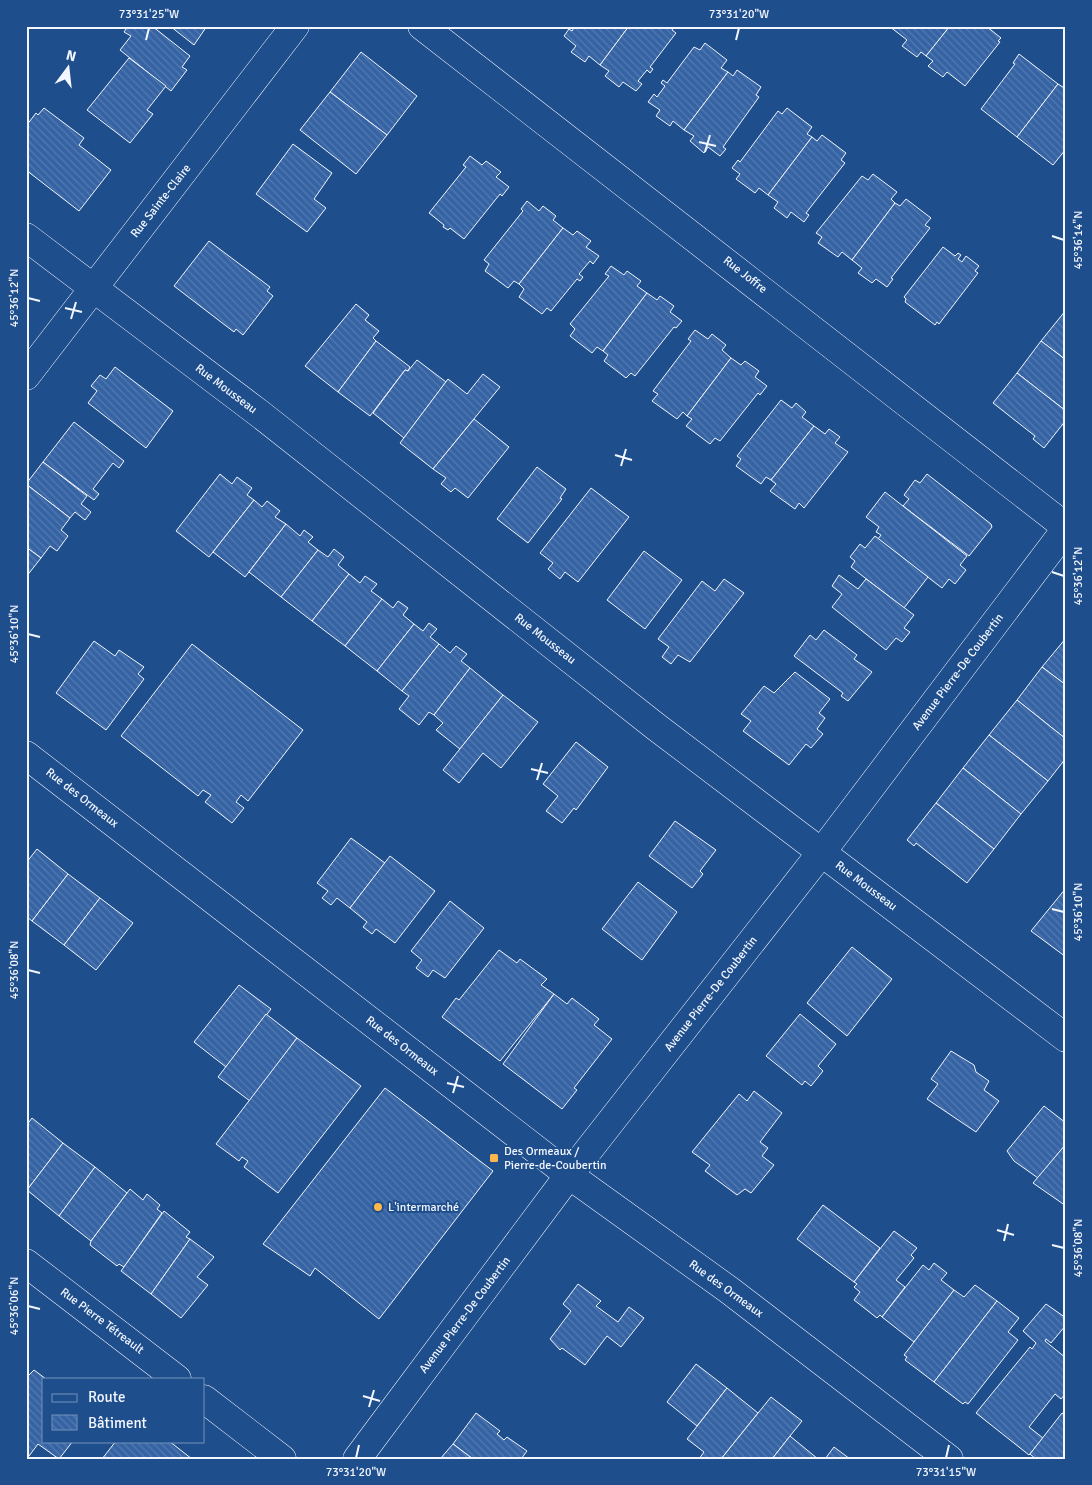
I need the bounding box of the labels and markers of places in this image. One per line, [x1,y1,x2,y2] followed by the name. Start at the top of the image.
[504,1144,607,1173] place label: Des Ormeaux / Pierre-de-Coubertin
[488,1152,500,1164] marker: Des Ormeaux / Pierre-de-Coubertin
[388,1200,459,1215] place label: L'intermarché
[372,1201,384,1213] marker: L'intermarché

